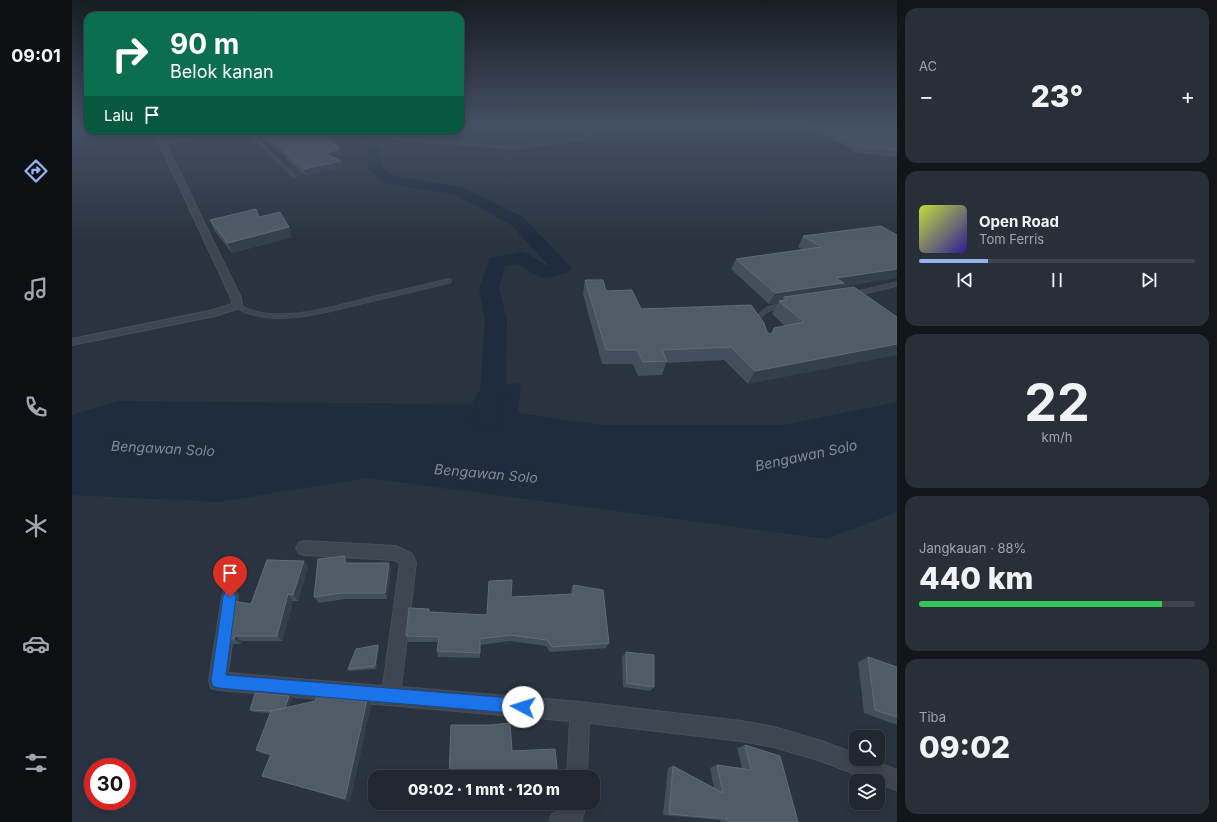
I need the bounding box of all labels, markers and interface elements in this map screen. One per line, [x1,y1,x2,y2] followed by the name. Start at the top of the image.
[170,27,239,61] text: 90 m
[104,28,156,80] icon: right
[11,45,61,66] text: 09:01
[919,58,937,74] text: AC
[170,61,274,82] text: Belok kanan
[1031,78,1083,114] text: 23°
[919,83,934,109] text: −
[1180,83,1195,109] text: +
[141,104,163,126] icon: arrive
[104,106,133,125] text: Lalu
[22,157,50,185] icon: directions
[979,212,1059,231] text: Open Road
[979,231,1044,247] text: Tom Ferris
[954,269,976,291] icon: previous
[1046,269,1068,291] icon: pause
[1138,269,1160,291] icon: next
[22,275,50,303] icon: music
[1024,371,1090,434] text: 22
[22,393,50,421] icon: phone
[1042,429,1072,445] text: km/h
[753,436,859,474] water label: Bengawan Solo
[111,437,215,459] water label: Bengawan Solo
[434,460,538,486] water label: Bengawan Solo
[22,512,50,540] icon: climate
[919,540,1026,556] text: Jangkauan · 88%
[213,556,247,597] pin
[919,560,1033,596] text: 440 km
[219,562,241,584] icon: arrive
[22,630,50,658] icon: car
[502,686,544,728] position arrow
[919,709,946,725] text: Tiba
[919,729,1010,765] text: 09:02
[849,730,885,810] map controls
[849,730,885,766] button: search
[22,749,50,777] icon: filters
[84,758,136,810] speed limit sign: 30
[849,774,885,810] button: layers
[408,780,560,799] text: 09:02 · 1 mnt · 120 m

